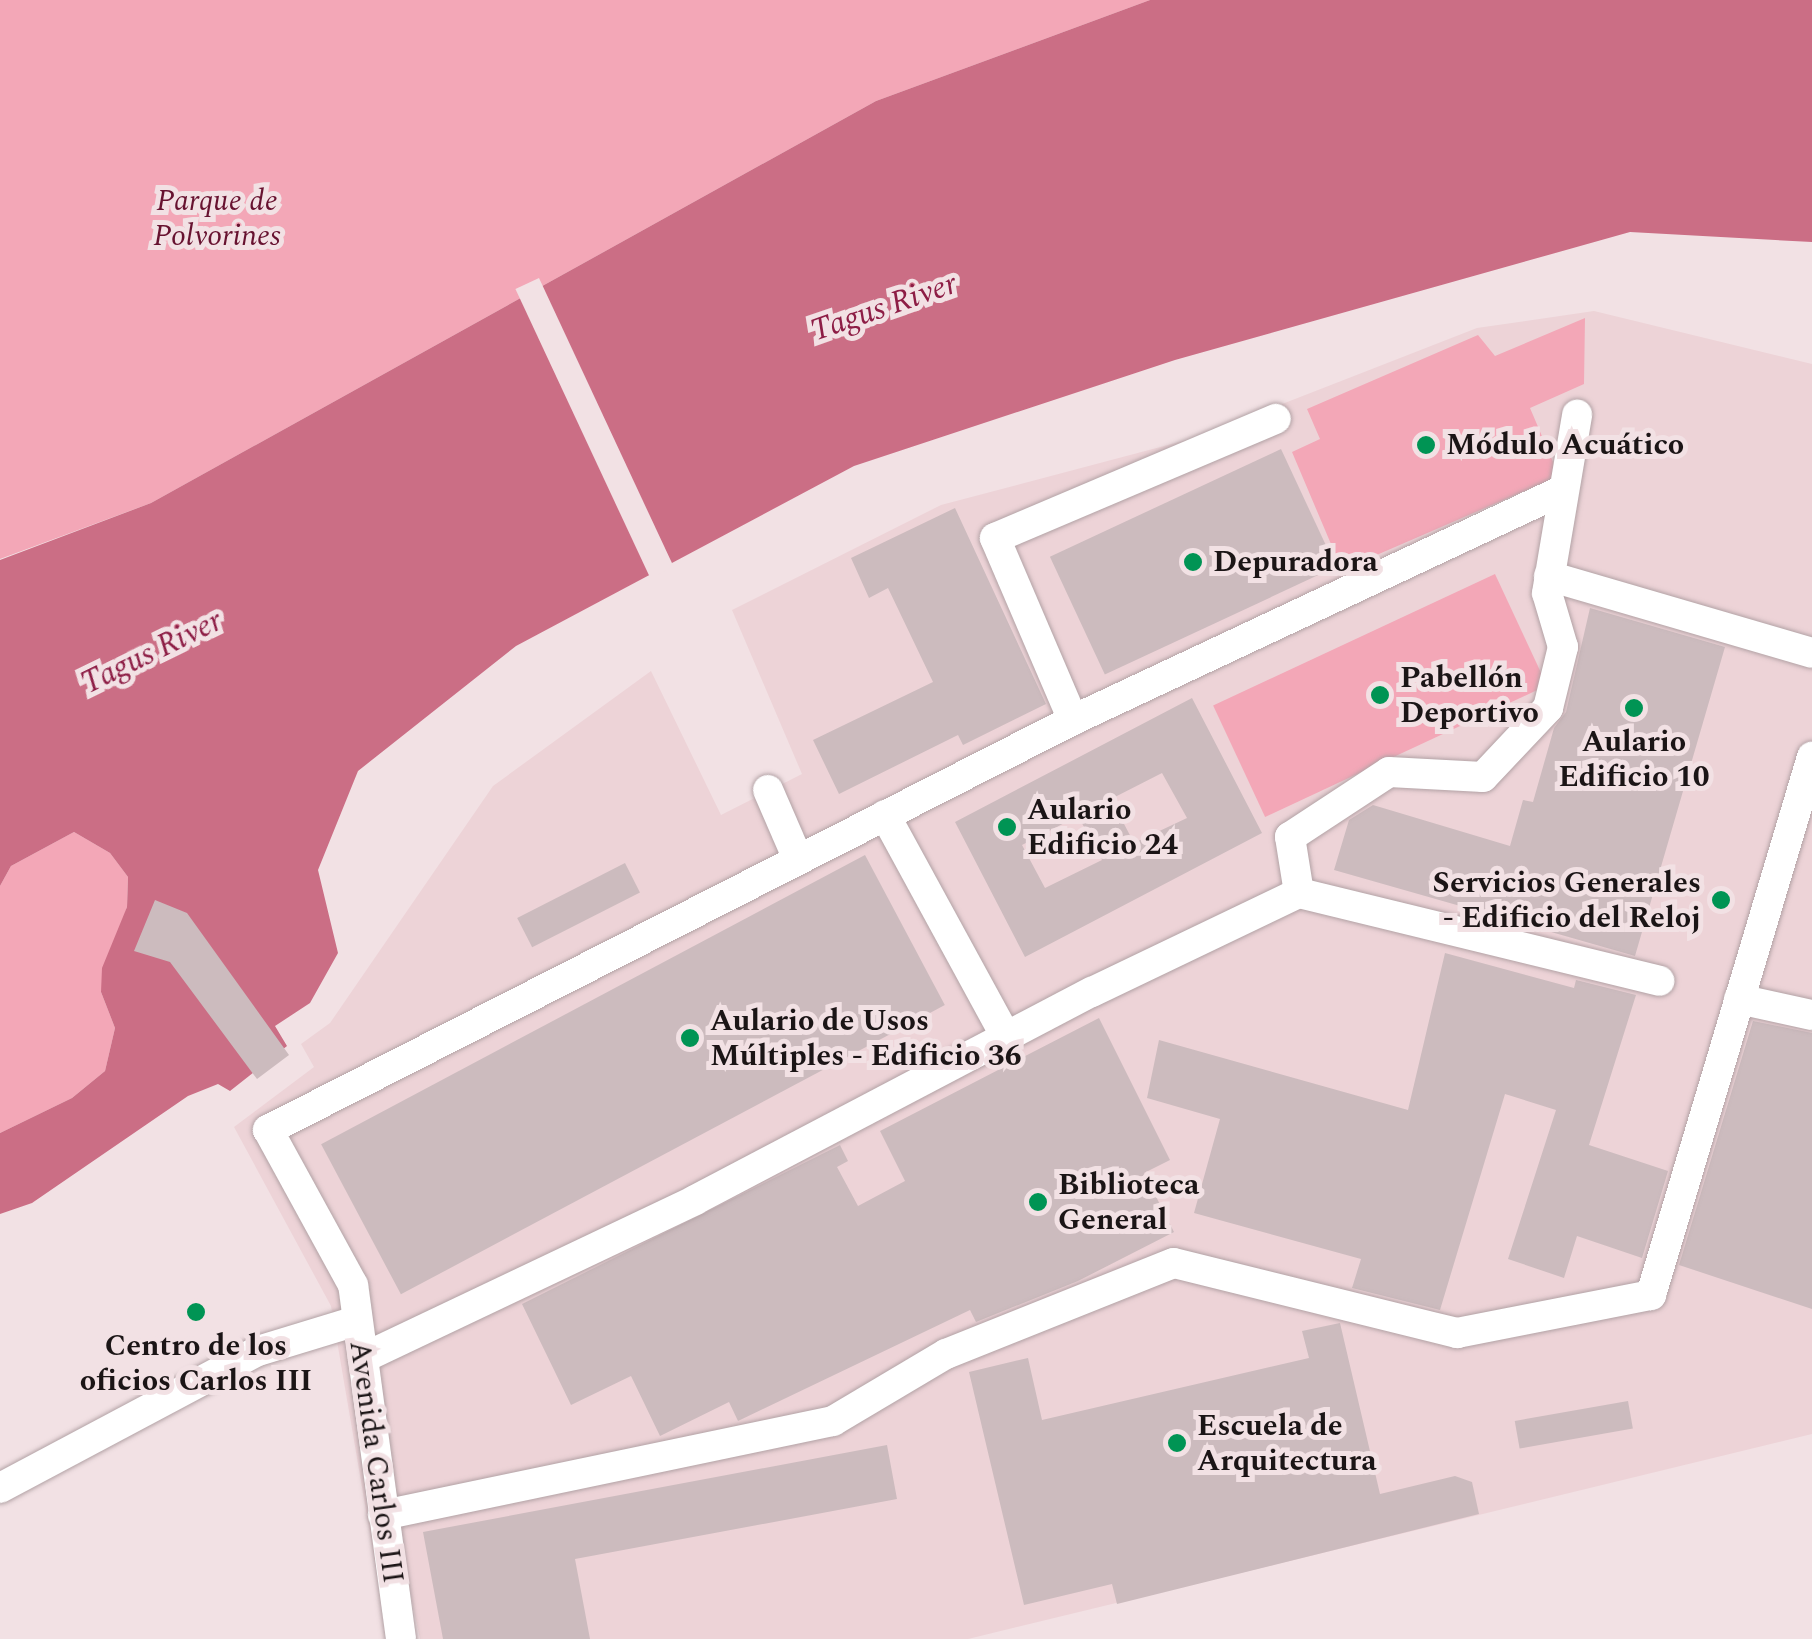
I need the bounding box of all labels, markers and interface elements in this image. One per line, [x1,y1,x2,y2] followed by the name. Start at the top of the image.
[153,183,281,254] park label: Parque de Polvorines
[806,265,962,351] water label: Tagus River
[1446,427,1684,463] place label: Módulo Acuático
[1415,434,1437,456] marker: Módulo Acuático
[1213,544,1378,580] place label: Depuradora
[1182,551,1204,573] marker: Depuradora
[75,602,229,704] water label: Tagus River
[1400,660,1539,730] place label: Pabellón Deportivo
[1369,684,1391,706] marker: Pabellón Deportivo
[1623,697,1645,719] marker: Aulario Edificio 10
[1558,724,1710,794] place label: Aulario Edificio 10
[1027,792,1178,862] place label: Aulario Edificio 24
[996,816,1018,838] marker: Aulario Edificio 24
[1432,865,1701,936] place label: Servicios Generales - Edificio del Reloj
[1710,889,1732,911] marker: Servicios Generales - Edificio del Reloj
[710,1003,1022,1074] place label: Aulario de Usos Múltiples - Edificio 36
[679,1027,701,1049] marker: Aulario de Usos Múltiples - Edificio 36
[1058,1167,1199,1238] place label: Biblioteca General
[1027,1191,1049,1213] marker: Biblioteca General
[185,1301,207,1323] marker: Centro de los oficios Carlos III
[80,1328,312,1398] place label: Centro de los oficios Carlos III
[341,1338,411,1586] street label: Avenida Carlos III
[1197,1408,1377,1478] place label: Escuela de Arquitectura
[1166,1432,1188,1454] marker: Escuela de Arquitectura

